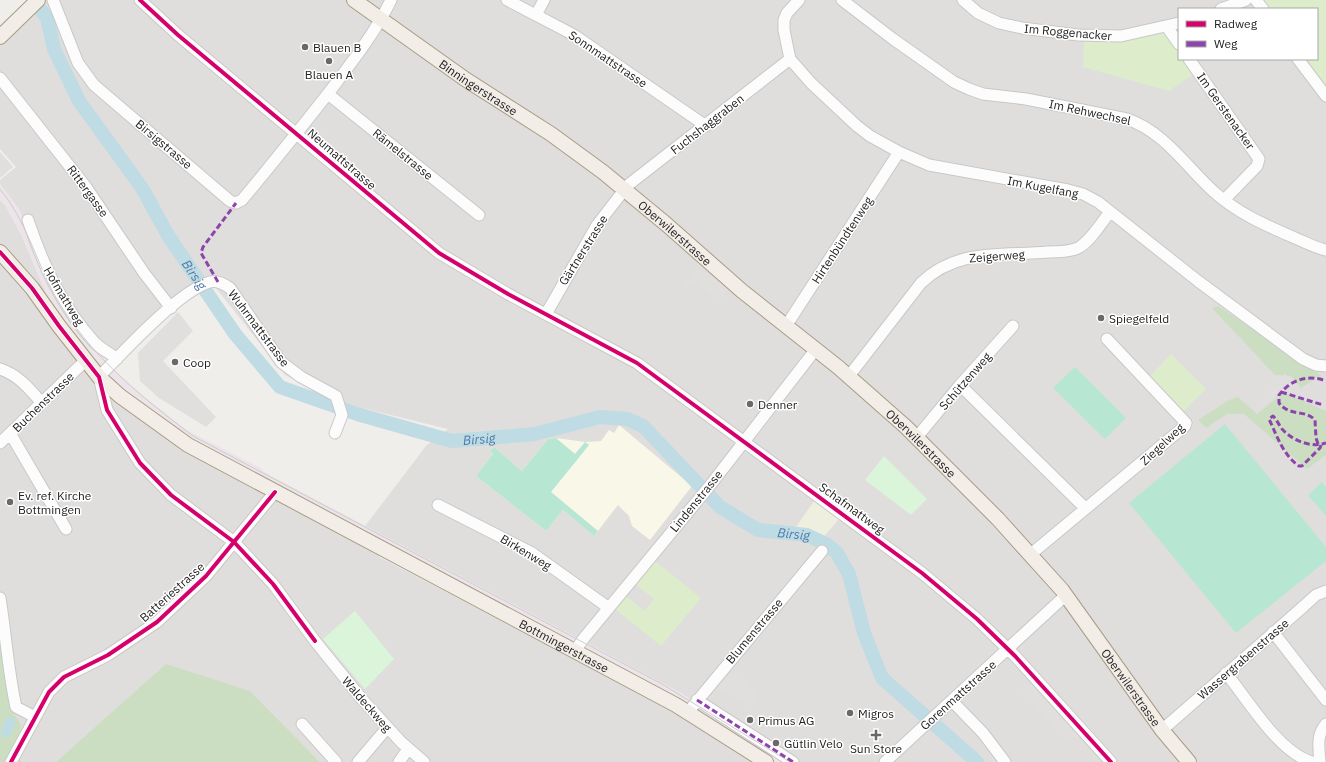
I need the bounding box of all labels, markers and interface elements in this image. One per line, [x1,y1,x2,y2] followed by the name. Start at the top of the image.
[1178,8,1318,60] legend
[1214,16,1258,31] text: Radweg
[1024,21,1113,43] street label: Im Roggenacker
[566,27,650,91] street label: Sonnmattstrasse
[1214,36,1238,51] text: Weg
[313,40,362,55] place label: Blauen B
[300,42,310,52] marker: Blauen B
[324,56,334,66] marker: Blauen A
[437,56,521,118] street label: Binningerstrasse
[305,67,353,82] place label: Blauen A
[1194,70,1258,153] street label: Im Gerstenacker
[667,91,747,157] street label: Fuchshaggraben
[1048,96,1132,128] street label: Im Rehwechsel
[133,116,196,172] street label: Birsigstrasse
[305,125,380,193] street label: Neumattstrasse
[370,125,436,183] street label: Rämelstrasse
[64,162,112,220] street label: Rittergasse
[1006,173,1080,201] street label: Im Kugelfang
[808,193,876,286] street label: Hirtenbündtenweg
[635,197,715,269] street label: Oberwilerstrasse
[555,212,611,288] street label: Gärtnerstrasse
[969,247,1026,265] street label: Zeigerweg
[178,256,211,294] water label: Birsig
[40,264,88,329] street label: Hofmattweg
[225,286,293,370] street label: Wuhrmattstrasse
[1109,311,1169,326] place label: Spiegelfeld
[1096,313,1106,323] marker: Spiegelfeld
[936,349,995,413] street label: Schützenweg
[183,355,211,370] place label: Coop
[170,357,180,367] marker: Coop
[9,369,77,435] street label: Buchenstrasse
[758,397,798,412] place label: Denner
[745,399,755,409] marker: Denner
[883,406,960,481] street label: Oberwilerstrasse
[1137,419,1188,468] street label: Ziegelweg
[462,429,497,449] water label: Birsig
[667,467,726,535] street label: Lindenstrasse
[816,479,888,537] street label: Schafmattweg
[18,488,92,517] place label: Ev. ref. Kirche Bottmingen
[5,497,15,507] marker: Ev. ref. Kirche Bottmingen
[777,524,812,544] water label: Birsig
[498,531,555,573] street label: Birkenweg
[136,559,208,625] street label: Batteriestrasse
[722,595,786,667] street label: Blumenstrasse
[517,615,612,676] street label: Bottmingerstrasse
[1194,615,1292,703] street label: Wassergrabenstrasse
[1099,645,1165,729] street label: Oberwilerstrasse
[917,657,999,733] street label: Gorenmattstrasse
[339,673,395,735] street label: Waldeckweg
[858,706,894,721] place label: Migros
[845,708,855,718] marker: Migros
[758,713,814,728] place label: Primus AG
[745,715,755,725] marker: Primus AG
[871,730,881,740] marker: Sun Store
[784,736,843,751] place label: Gütlin Velo
[771,738,781,748] marker: Gütlin Velo
[850,741,903,756] place label: Sun Store

